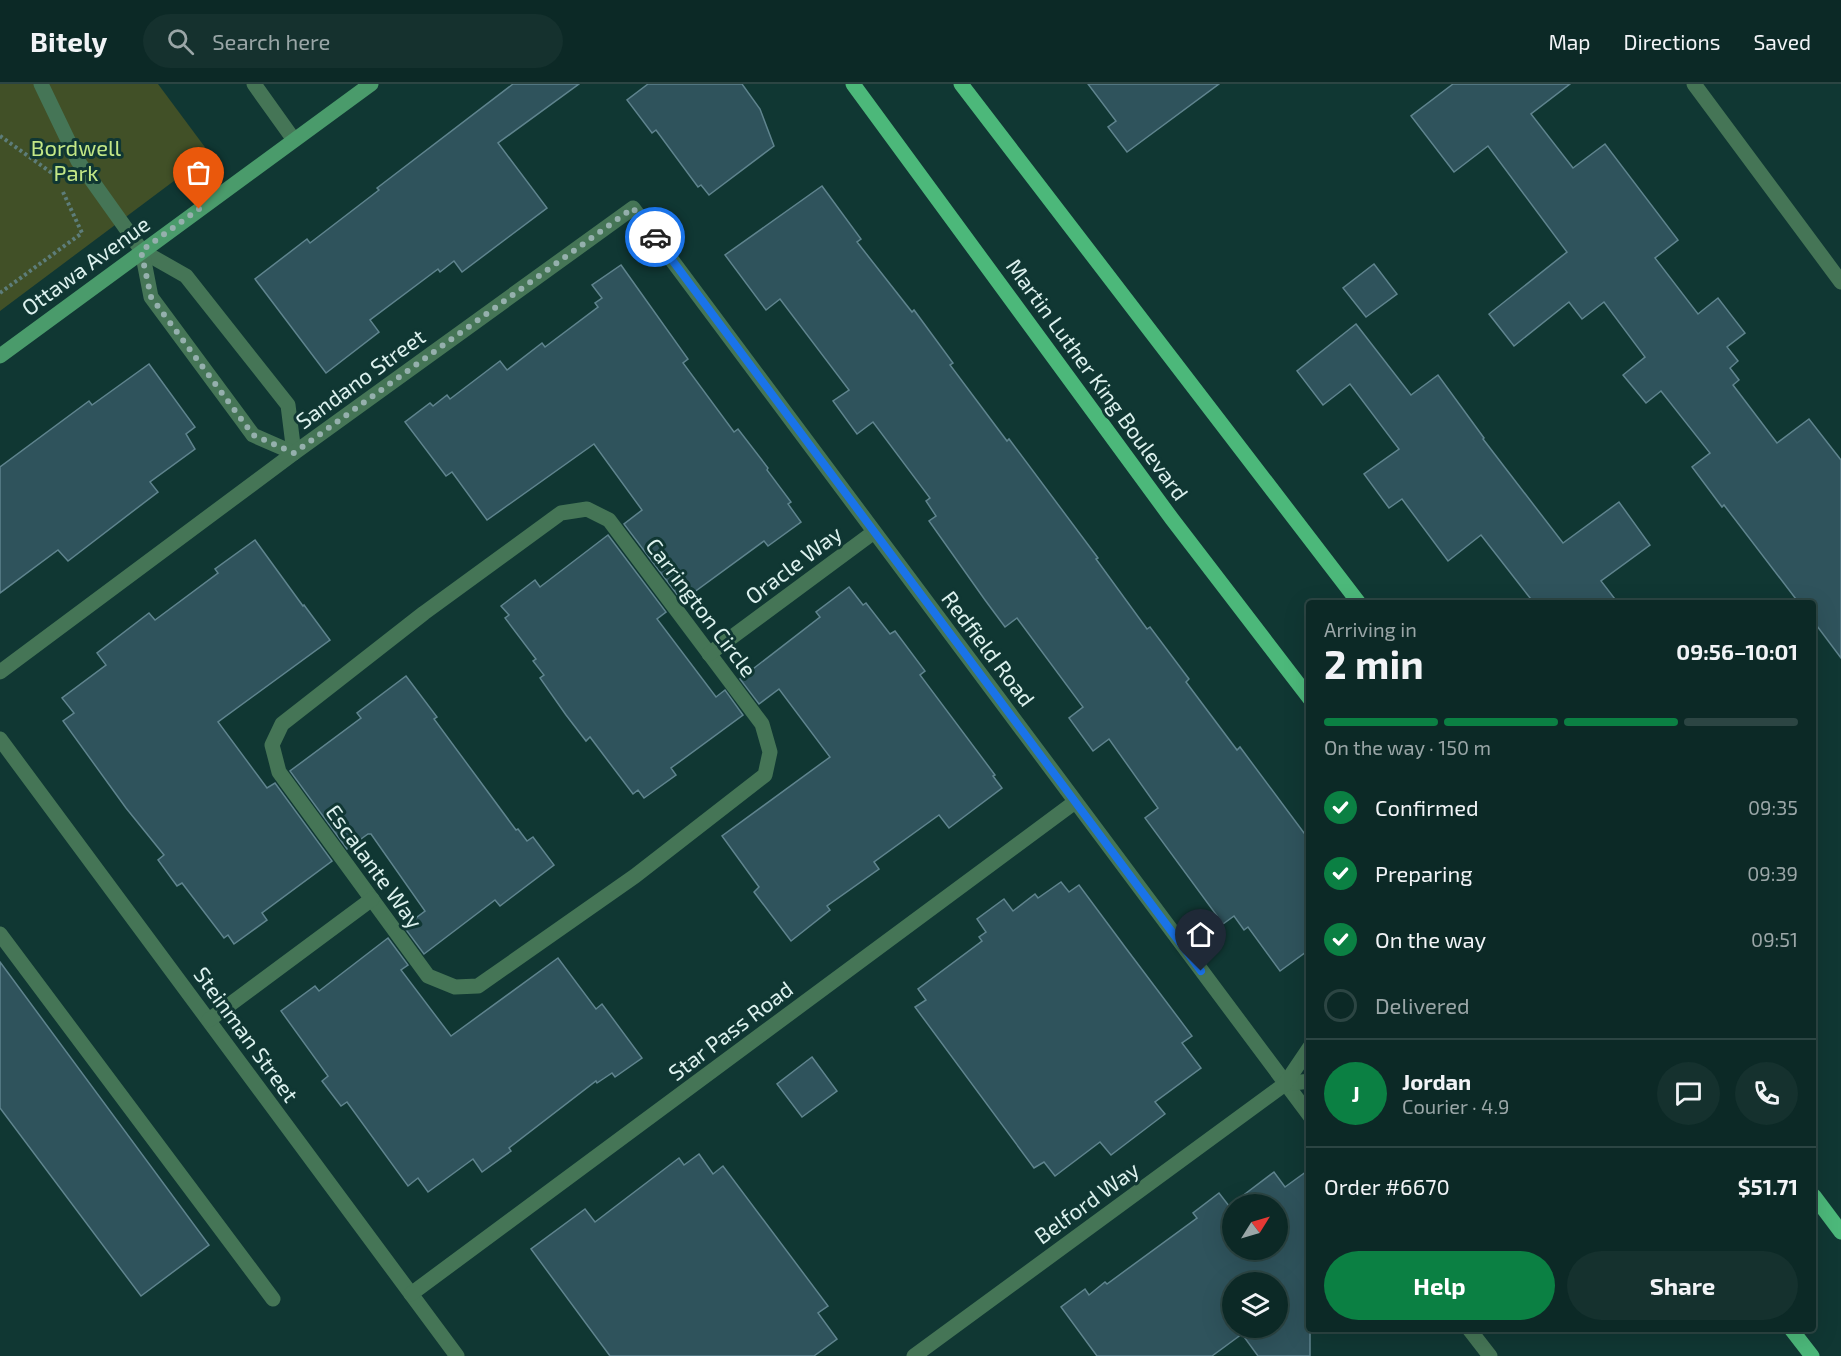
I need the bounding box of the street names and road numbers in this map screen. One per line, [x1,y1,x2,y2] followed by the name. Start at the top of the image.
[16,210,154,320] street label: Ottawa Avenue
[1002,253,1194,505] street label: Martin Luther King Boulevard
[290,322,430,434] street label: Sandano Street
[740,519,846,609] street label: Oracle Way
[641,532,763,682] street label: Carrington Circle
[937,585,1041,711] street label: Redfield Road
[321,799,429,933] street label: Escalante Way
[189,961,305,1107] street label: Steinman Street
[663,975,797,1085] street label: Star Pass Road
[1029,1155,1144,1249] street label: Belford Way

